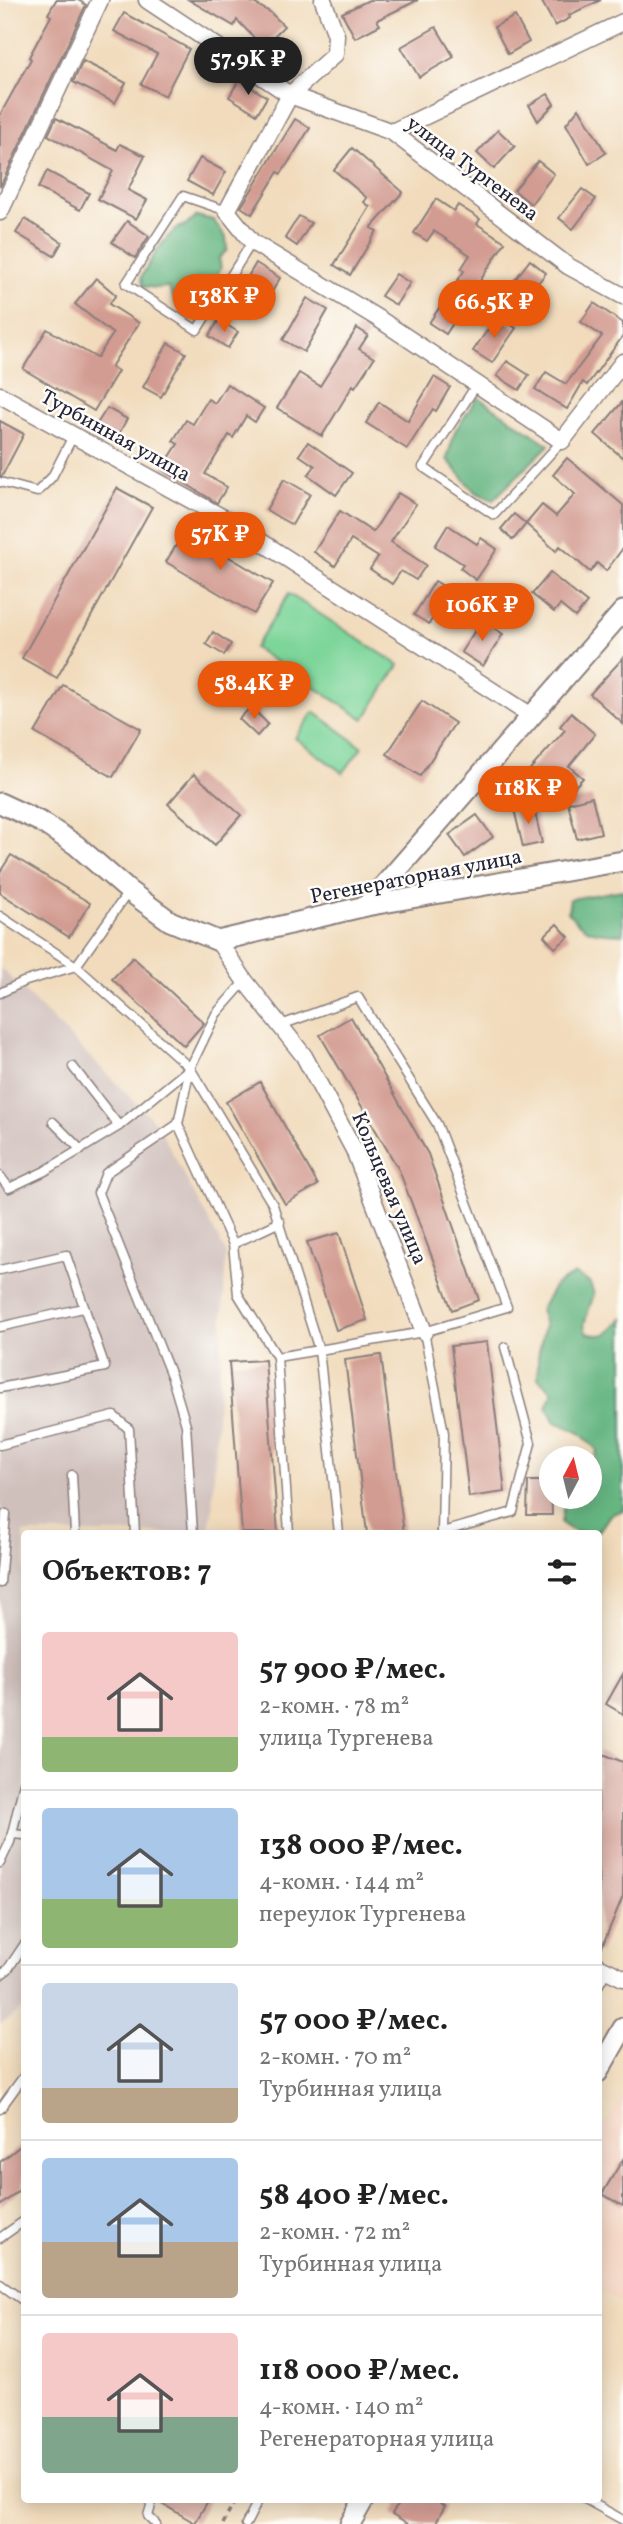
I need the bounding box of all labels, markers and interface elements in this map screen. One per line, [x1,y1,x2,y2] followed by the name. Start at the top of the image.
[183,38,313,97] pin: 57.9K ₽
[210,44,286,76] text: 57.9K ₽
[400,110,544,229] street label: улица Тургенева
[167,274,281,334] pin: 138K ₽
[429,280,559,340] pin: 66.5K ₽
[189,281,259,313] text: 138K ₽
[454,287,534,319] text: 66.5K ₽
[35,383,196,490] street label: Турбинная улица
[171,512,269,572] pin: 57K ₽
[190,519,250,551] text: 57K ₽
[425,584,539,643] pin: 106K ₽
[445,590,519,622] text: 106K ₽
[189,662,319,721] pin: 58.4K ₽
[214,668,294,700] text: 58.4K ₽
[471,766,585,826] pin: 118K ₽
[494,773,562,805] text: 118K ₽
[308,843,525,912] street label: Регенераторная улица
[343,1108,434,1269] street label: Кольцевая улица
[539,1446,602,1508] north arrow
[539,1446,602,1509] map controls
[42,1551,212,1593] text: Объектов: 7
[543,1553,581,1591] icon: filters
[259,1649,446,1691] text: 57 900 ₽/мес.
[98,1660,182,1744] icon: home
[259,1691,409,1723] text: 2-комн. · 78 m²
[259,1723,434,1755] text: улица Тургенева
[259,1825,463,1867] text: 138 000 ₽/мес.
[98,1836,182,1920] icon: home
[259,1867,424,1899] text: 4-комн. · 144 m²
[259,1899,467,1931] text: переулок Тургенева
[259,2000,448,2042] text: 57 000 ₽/мес.
[98,2011,182,2095] icon: home
[259,2042,411,2074] text: 2-комн. · 70 m²
[259,2074,443,2106] text: Турбинная улица
[259,2175,449,2217] text: 58 400 ₽/мес.
[98,2186,182,2270] icon: home
[259,2217,410,2249] text: 2-комн. · 72 m²
[259,2249,443,2281] text: Турбинная улица
[259,2350,460,2392] text: 118 000 ₽/мес.
[98,2361,182,2445] icon: home
[259,2392,424,2424] text: 4-комн. · 140 m²
[259,2424,494,2456] text: Регенераторная улица

